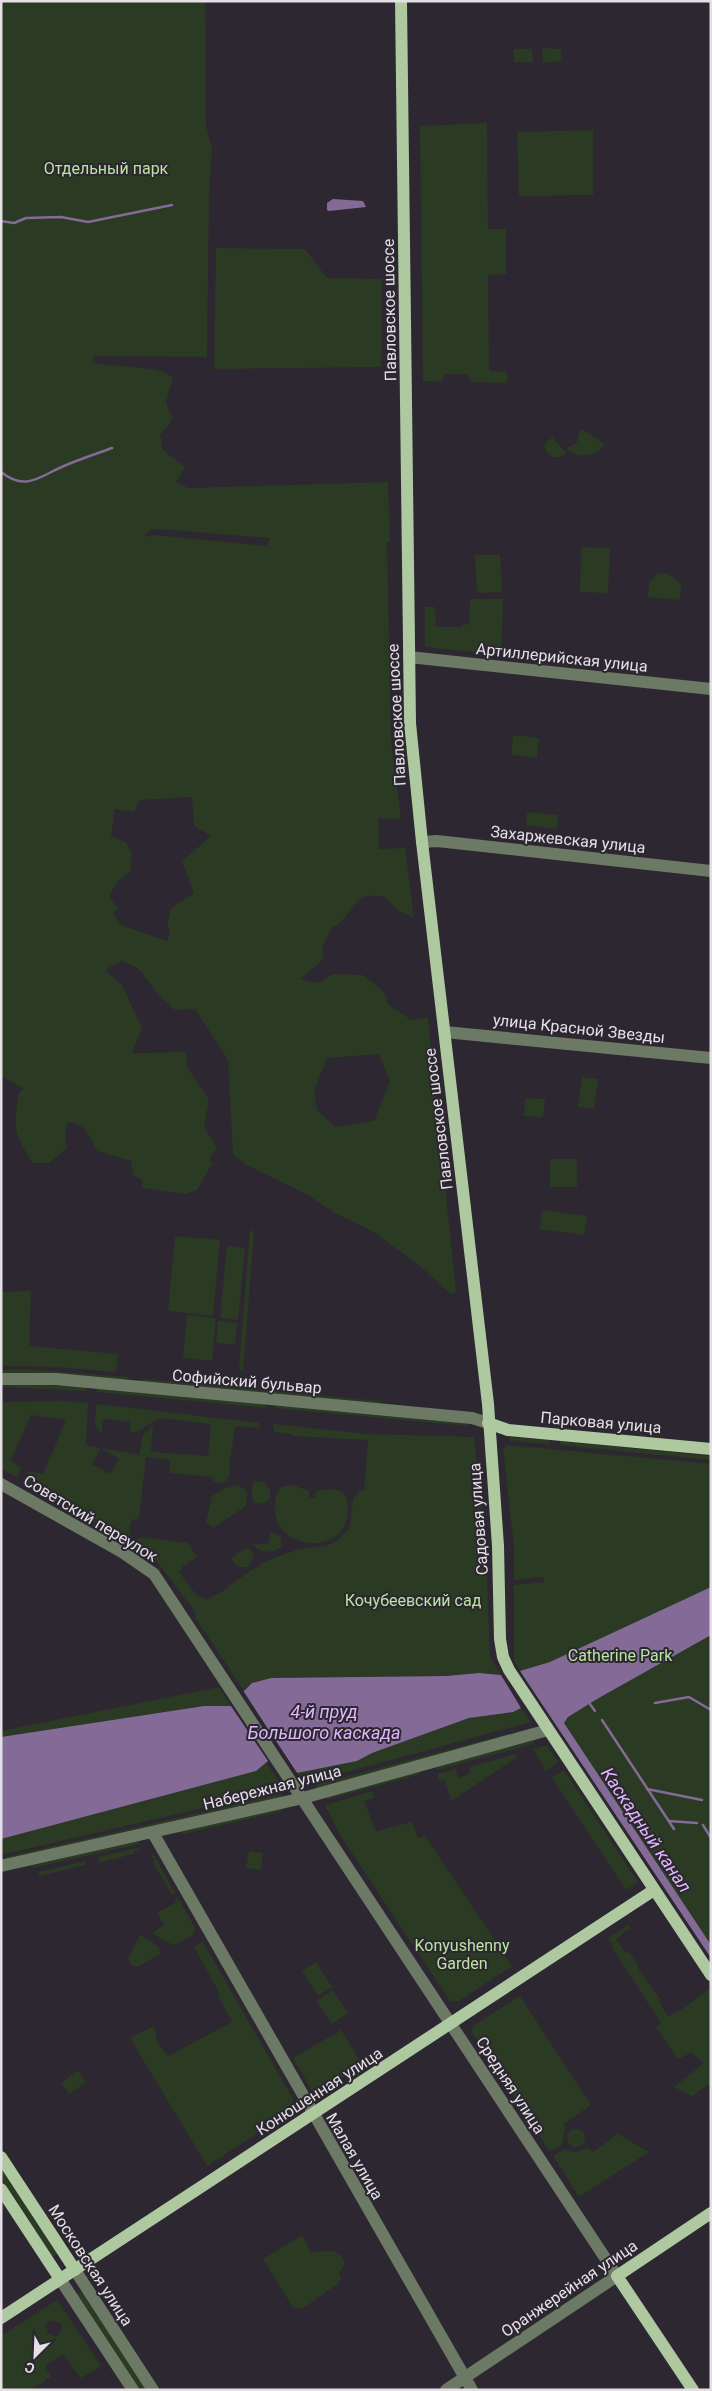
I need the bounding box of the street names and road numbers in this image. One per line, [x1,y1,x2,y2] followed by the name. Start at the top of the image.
[379,239,400,381] street label: Павловское шоссе
[475,639,649,676] street label: Артиллерийская улица
[383,643,410,787] street label: Павловское шоссе
[489,822,646,857] street label: Захаржевская улица
[492,1010,666,1047] street label: улица Красной Звезды
[420,1047,457,1191] street label: Павловское шоссе
[171,1365,322,1397] street label: Софийский бульвар
[540,1408,662,1437] street label: Парковая улица
[465,1462,492,1576] street label: Садовая улица
[20,1471,161,1566] street label: Советский переулок
[201,1761,343,1814] street label: Набережная улица
[472,2033,549,2138] street label: Средняя улица
[253,2043,386,2139] street label: Конюшенная улица
[322,2109,387,2203] street label: Малая улица
[44,2201,137,2329] street label: Московская улица
[498,2236,641,2341] street label: Оранжерейная улица

